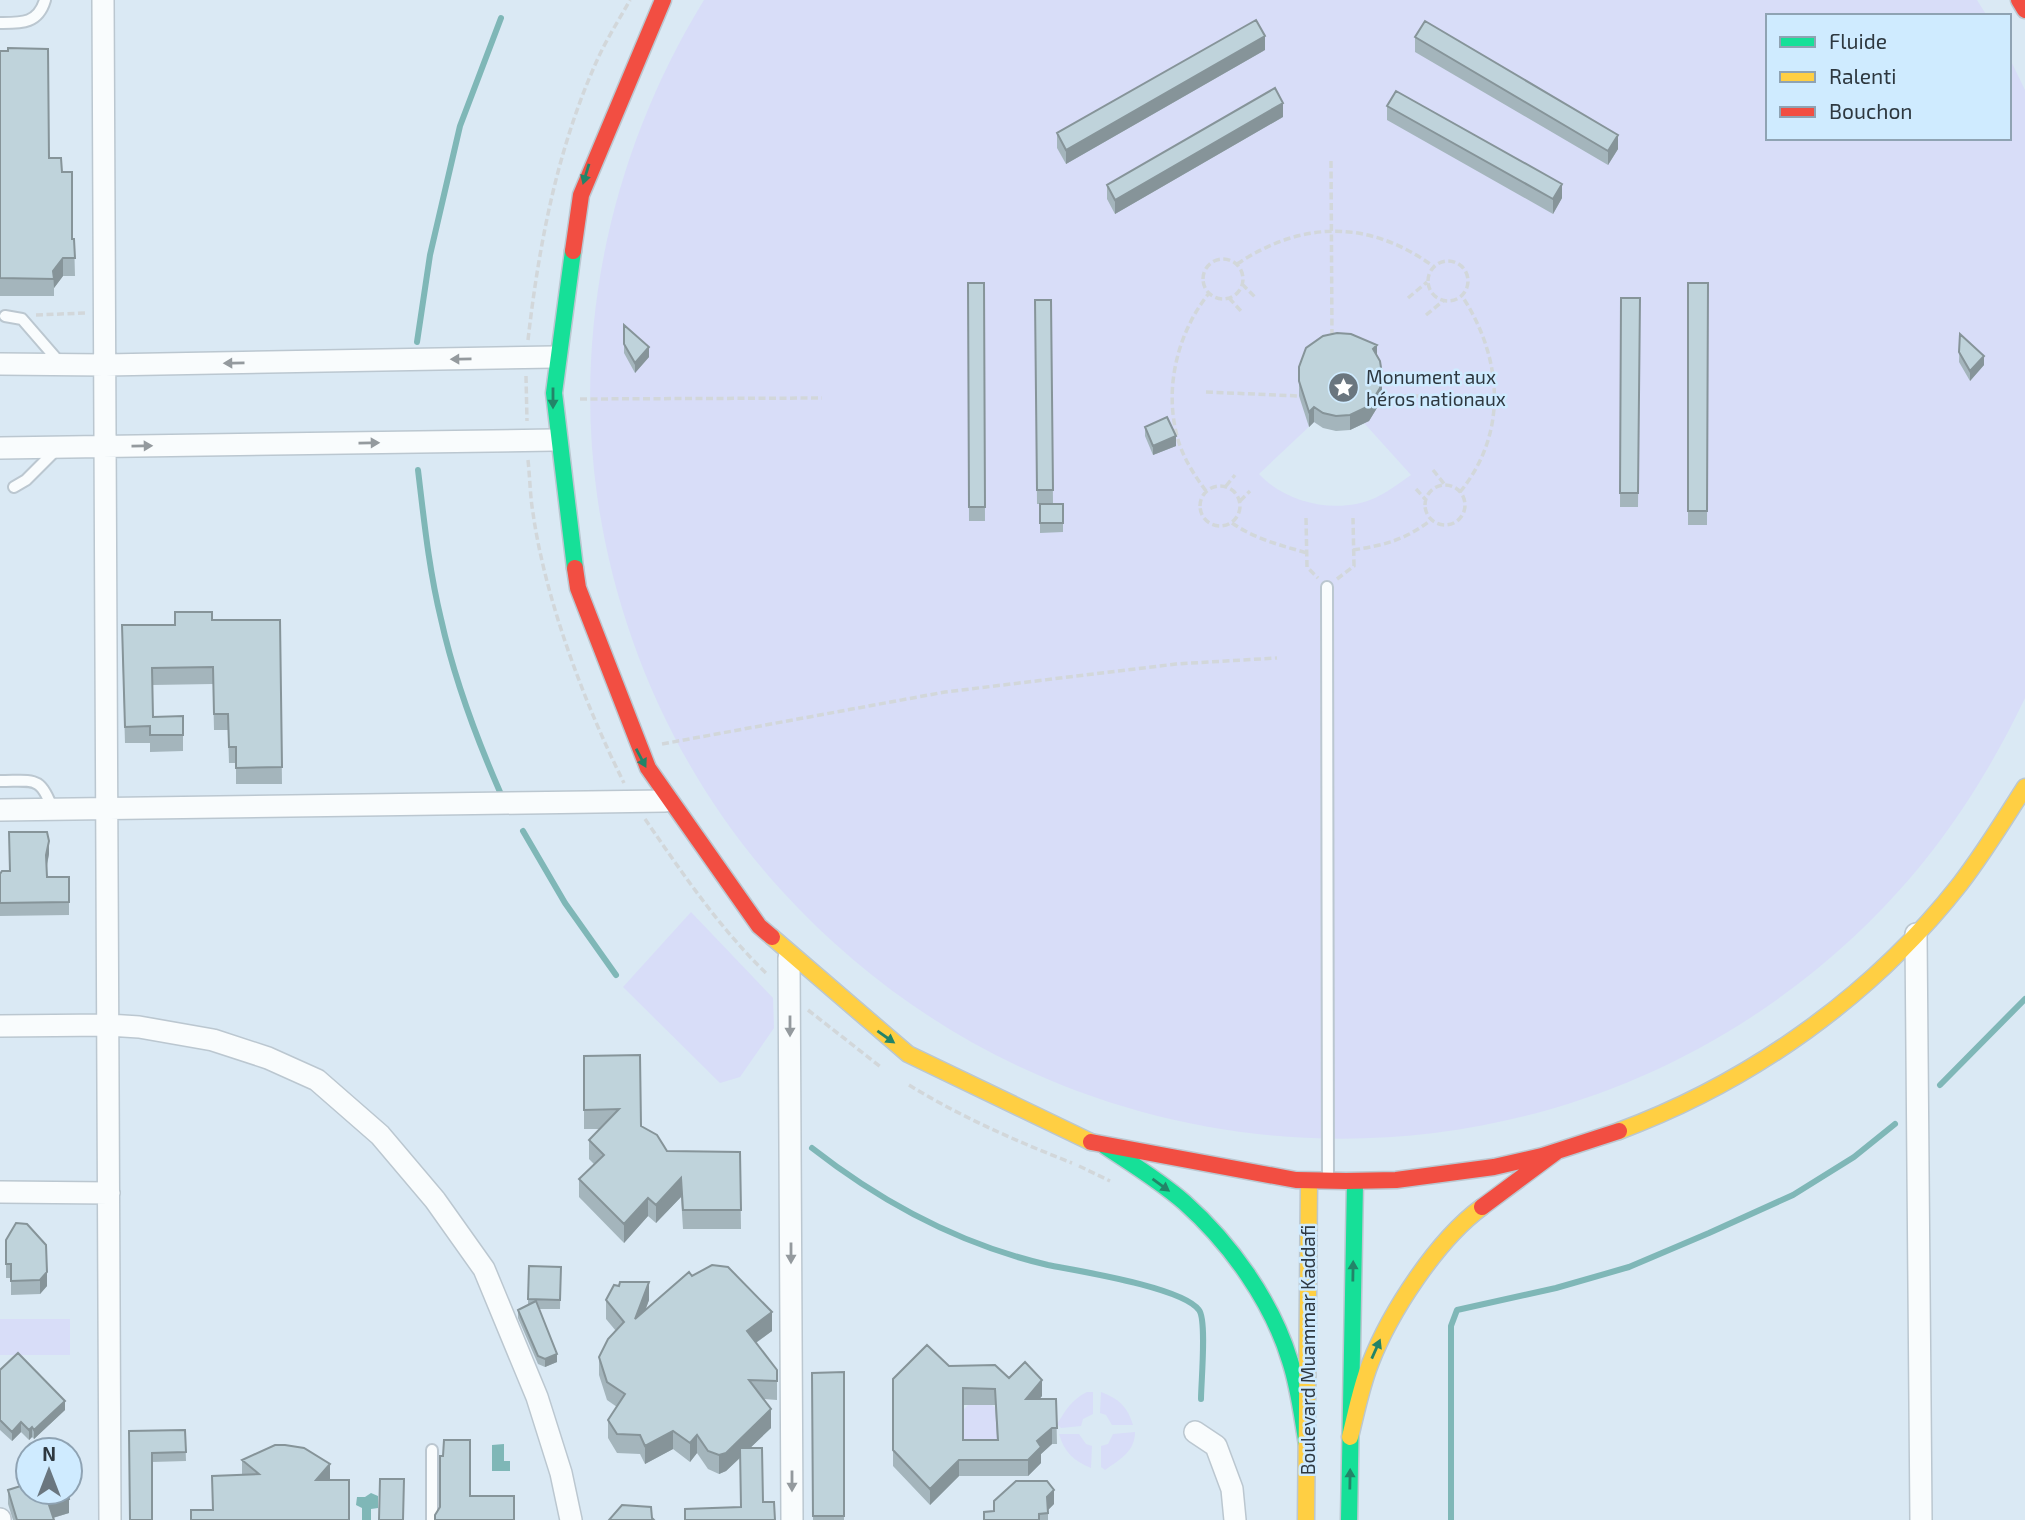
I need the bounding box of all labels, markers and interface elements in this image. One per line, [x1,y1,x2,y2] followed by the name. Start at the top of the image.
[1766,14,2011,140] legend
[1829,28,1887,53] text: Fluide
[1829,63,1896,88] text: Ralenti
[1829,98,1913,123] text: Bouchon
[581,164,591,185] one-way arrow
[450,353,472,365] one-way arrow
[223,357,245,368] one-way arrow
[1366,365,1506,410] place label: Monument aux héros nationaux
[1326,370,1360,404] place icon: Monument aux héros nationaux
[547,388,559,410] one-way arrow
[358,437,380,449] one-way arrow
[131,440,153,452] one-way arrow
[635,749,647,769] one-way arrow
[784,1015,796,1037] one-way arrow
[877,1030,895,1044] one-way arrow
[1152,1178,1170,1192] one-way arrow
[1296,1225,1319,1475] street label: Boulevard Muammar Kaddafi
[785,1243,797,1265] one-way arrow
[1348,1260,1359,1282] one-way arrow
[1371,1338,1382,1359] one-way arrow
[14,1436,84,1506] north arrow
[42,1442,56,1465] text: N
[1344,1467,1356,1489] one-way arrow
[786,1470,798,1492] one-way arrow

